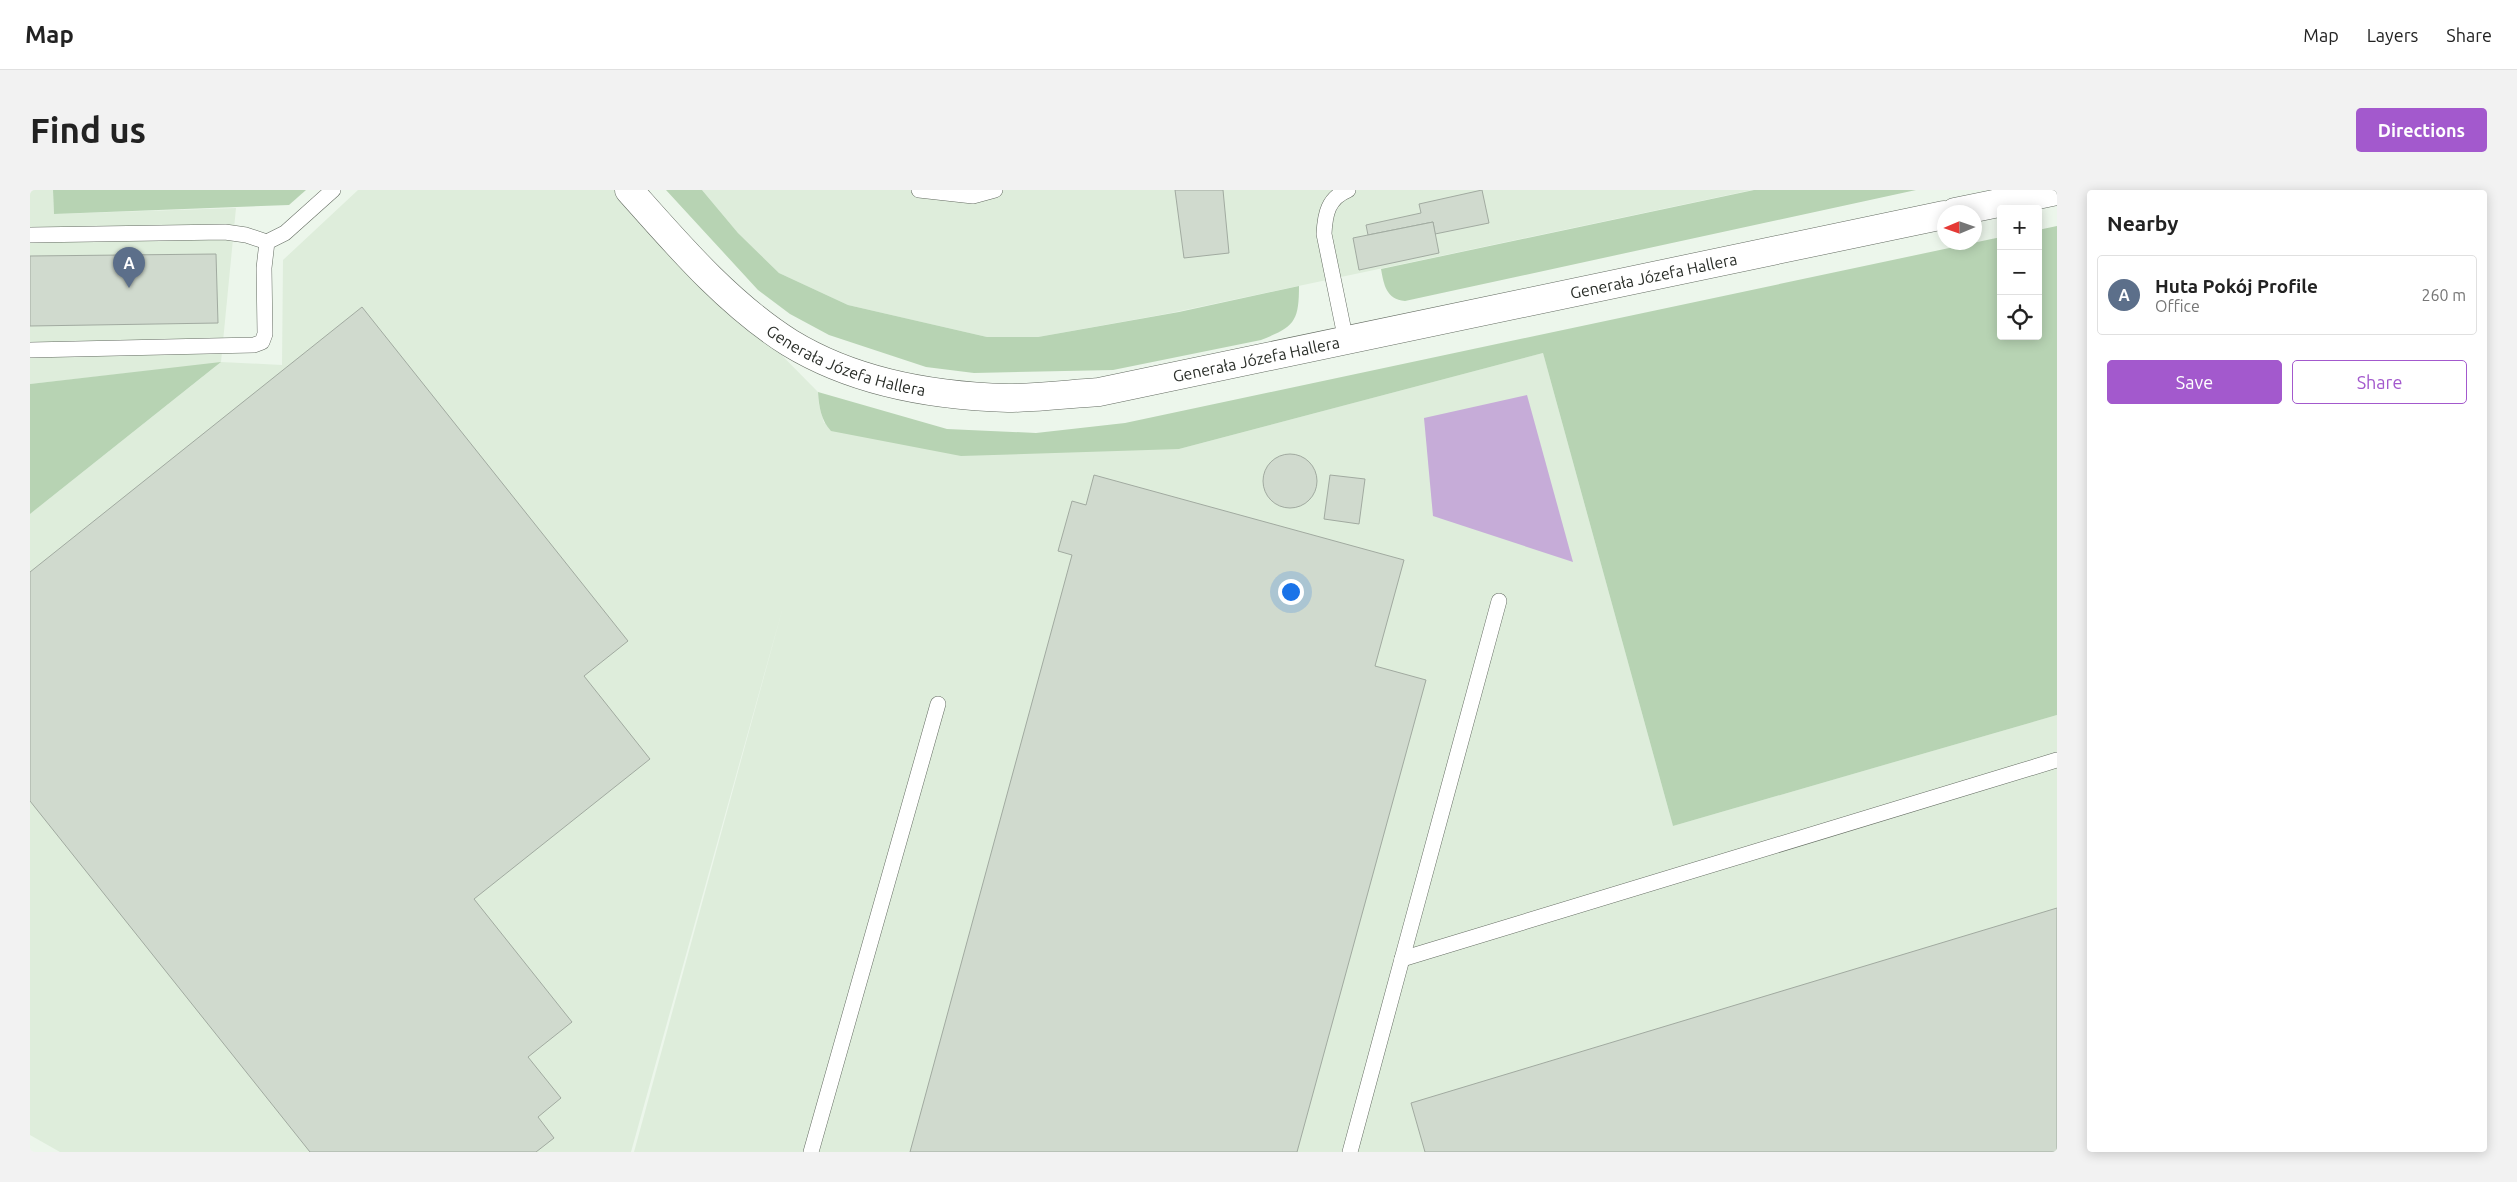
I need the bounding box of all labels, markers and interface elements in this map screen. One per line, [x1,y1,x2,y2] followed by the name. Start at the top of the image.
[25,21,74,48] text: Map
[2303,25,2339,45] text: Map
[2367,25,2418,45] text: Layers
[2446,25,2492,45] text: Share
[2356,108,2487,152] button: Directions
[30,110,146,150] text: Find us
[1937,205,1982,250] north arrow
[1997,205,2042,340] map controls
[1997,205,2042,250] button: +
[2107,211,2178,235] text: Nearby
[113,247,145,288] pin: A
[1569,250,1739,302] street label: Generała Józefa Hallera
[1997,250,2042,295] button: −
[2155,275,2318,297] text: Huta Pokój Profile
[2118,286,2130,304] text: A
[2421,286,2466,304] text: 260 m
[1997,295,2042,340] button: locate
[2155,297,2200,315] text: Office
[763,321,927,399] street label: Generała Józefa Hallera
[1171,333,1341,385] street label: Generała Józefa Hallera
[2107,360,2282,404] button: Save
[2292,360,2467,404] button: Share
[1278,579,1304,605] your location

